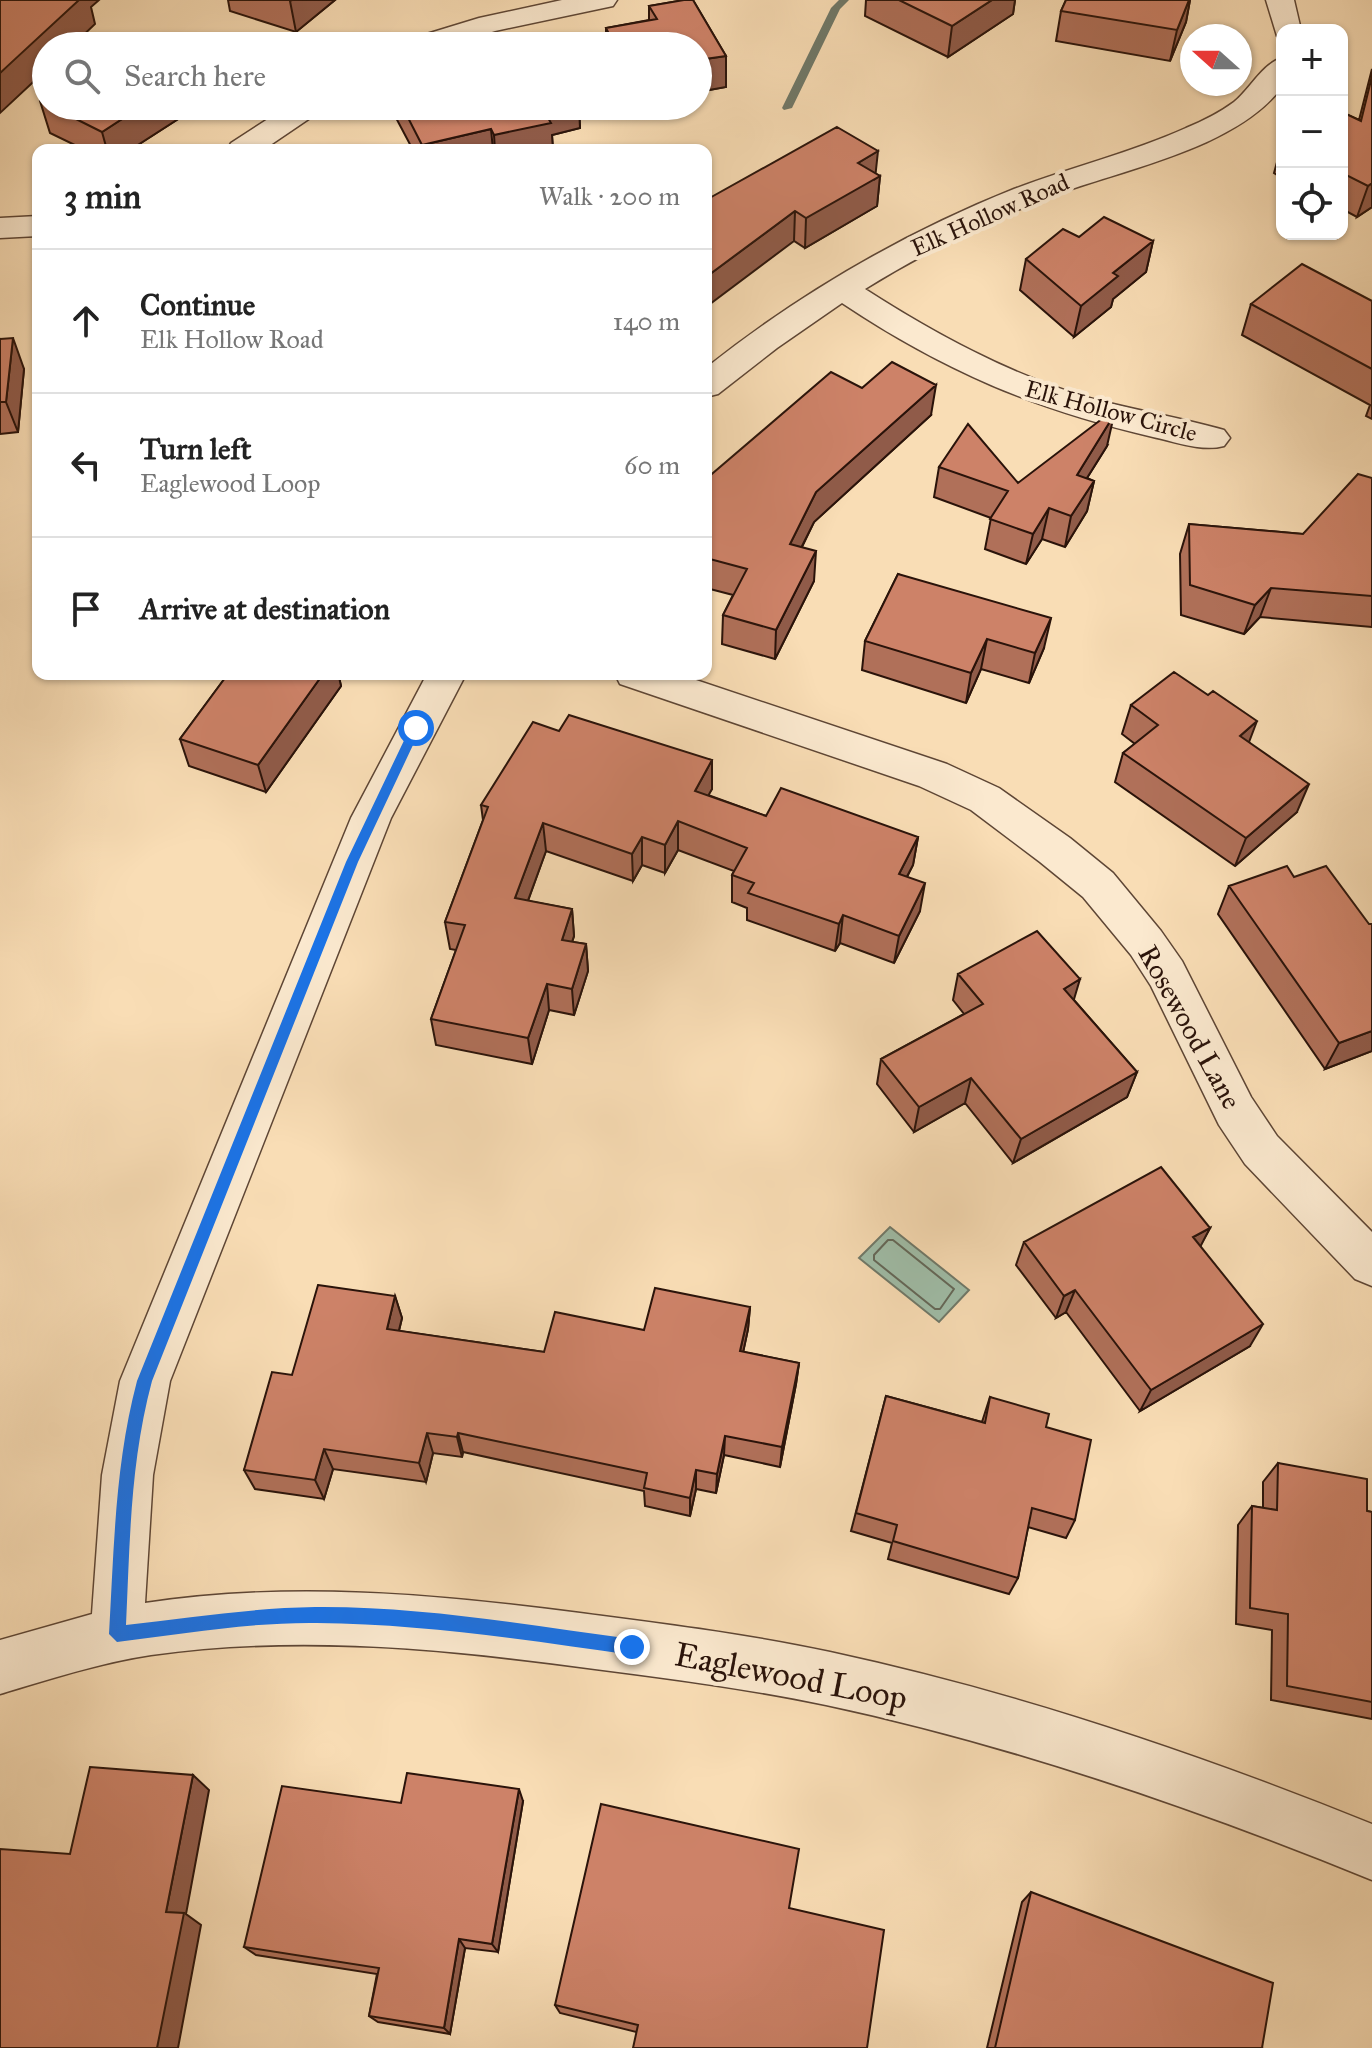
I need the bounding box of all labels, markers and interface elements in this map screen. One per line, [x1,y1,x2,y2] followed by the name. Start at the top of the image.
[1180,24,1252,96] north arrow
[1276,24,1348,240] map controls
[1276,24,1348,96] button: +
[32,32,712,120] search box
[60,54,104,98] icon: search
[124,58,266,94] text: Search here
[1276,96,1348,168] button: −
[906,167,1074,263] street label: Elk Hollow Road
[1276,168,1348,240] button: locate
[64,176,141,217] text: 3 min
[539,180,680,212] text: Walk · 200 m
[140,287,255,323] text: Continue
[64,299,108,343] icon: ahead
[613,305,680,337] text: 140 m
[140,323,324,355] text: Elk Hollow Road
[1022,374,1200,448] street label: Elk Hollow Circle
[140,431,251,467] text: Turn left
[64,443,108,487] icon: left
[624,449,680,481] text: 60 m
[140,467,320,499] text: Eaglewood Loop
[64,587,108,631] icon: arrive
[140,591,390,627] text: Arrive at destination
[398,710,434,746] route start
[1131,939,1249,1115] street label: Rosewood Lane
[614,1629,650,1665] route end
[671,1633,911,1719] street label: Eaglewood Loop

